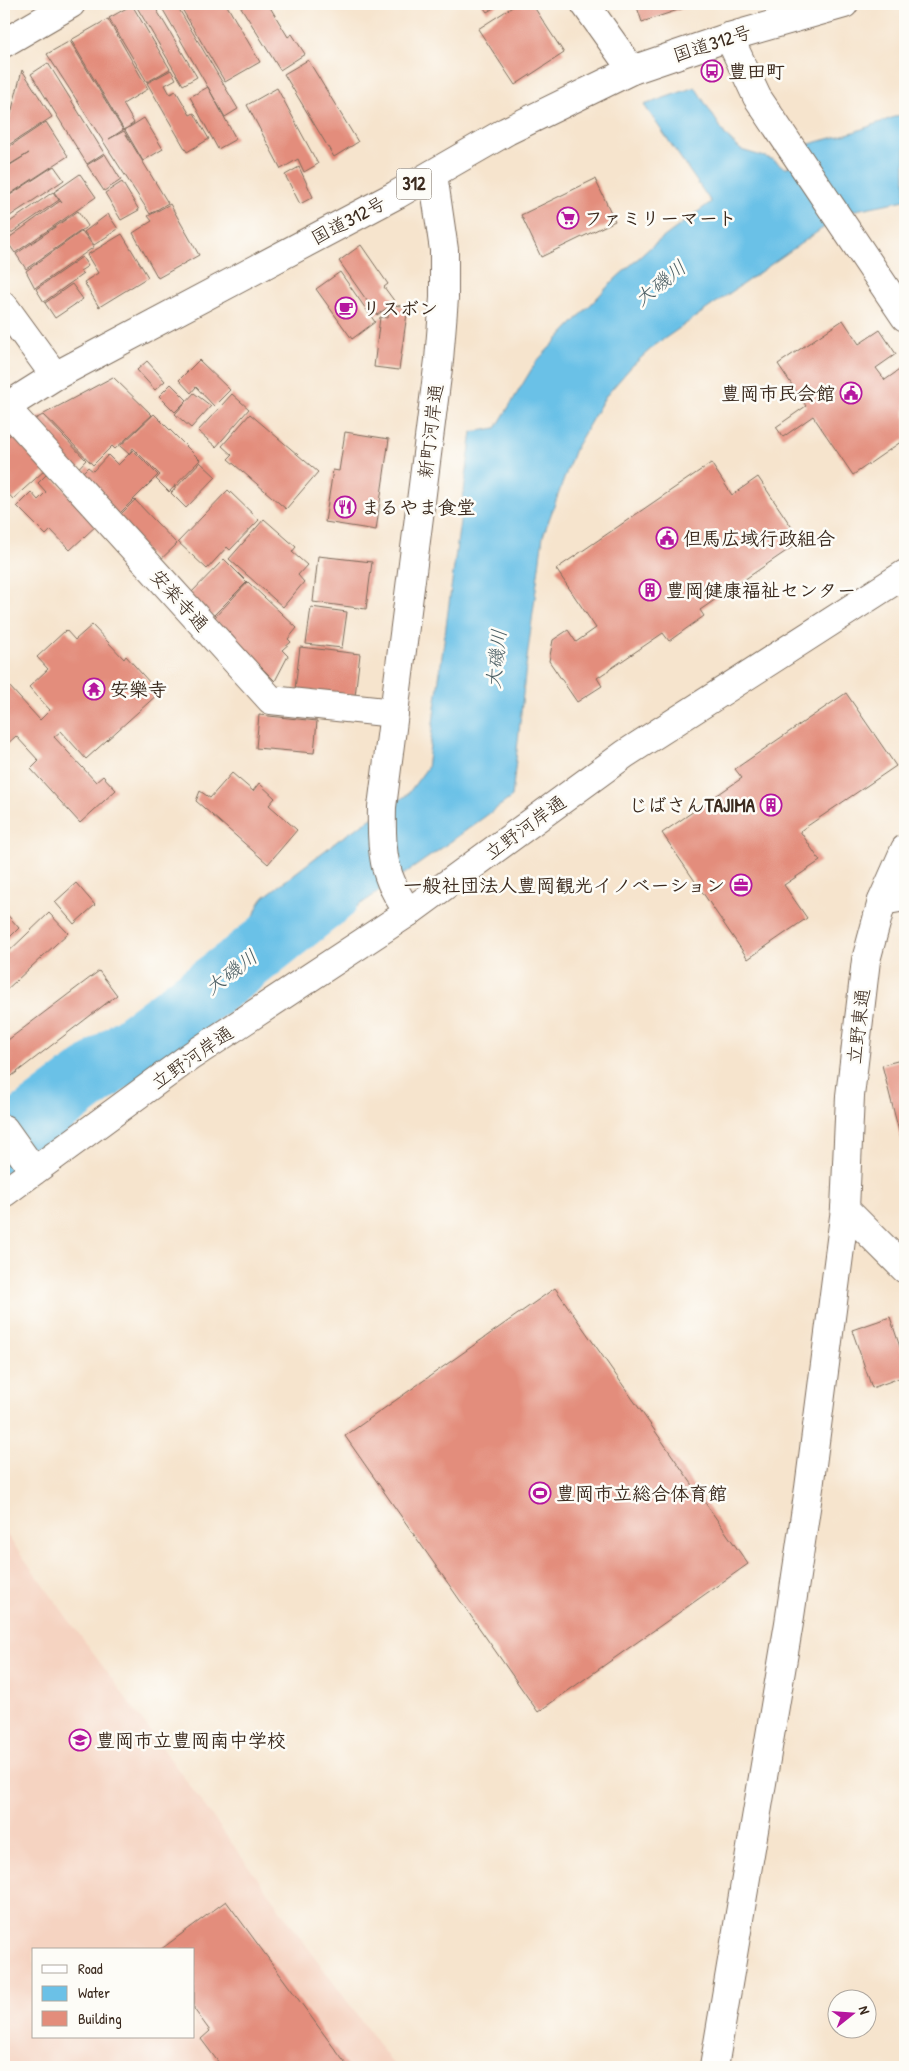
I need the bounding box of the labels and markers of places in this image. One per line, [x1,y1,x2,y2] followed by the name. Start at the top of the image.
[728,58,785,84] place label: 豊田町
[700,59,724,83] bus stop icon: 豊田町
[584,205,737,231] place label: ファミリーマート
[556,206,580,230] supermarket icon: ファミリーマート
[362,295,438,321] place label: リスボン
[334,296,358,320] cafe icon: リスボン
[721,380,835,406] place label: 豊岡市民会館
[839,381,863,405] public building icon: 豊岡市民会館
[361,494,475,520] place label: まるやま食堂
[333,495,357,519] restaurant icon: まるやま食堂
[683,525,835,551] place label: 但馬広域行政組合
[655,526,679,550] public building icon: 但馬広域行政組合
[666,577,856,603] place label: 豊岡健康福祉センター
[638,578,662,602] building icon: 豊岡健康福祉センター
[110,676,167,702] place label: 安樂寺
[82,677,106,701] temple icon: 安樂寺
[629,792,756,818] place label: じばさんTAJIMA
[759,793,783,817] building icon: じばさんTAJIMA
[403,872,725,898] place label: 一般社団法人豊岡観光イノベーション
[729,873,753,897] office icon: 一般社団法人豊岡観光イノベーション
[556,1480,727,1506] place label: 豊岡市立総合体育館
[528,1481,552,1505] sports icon: 豊岡市立総合体育館
[96,1727,286,1753] place label: 豊岡市立豊岡南中学校
[68,1728,92,1752] school or university icon: 豊岡市立豊岡南中学校

